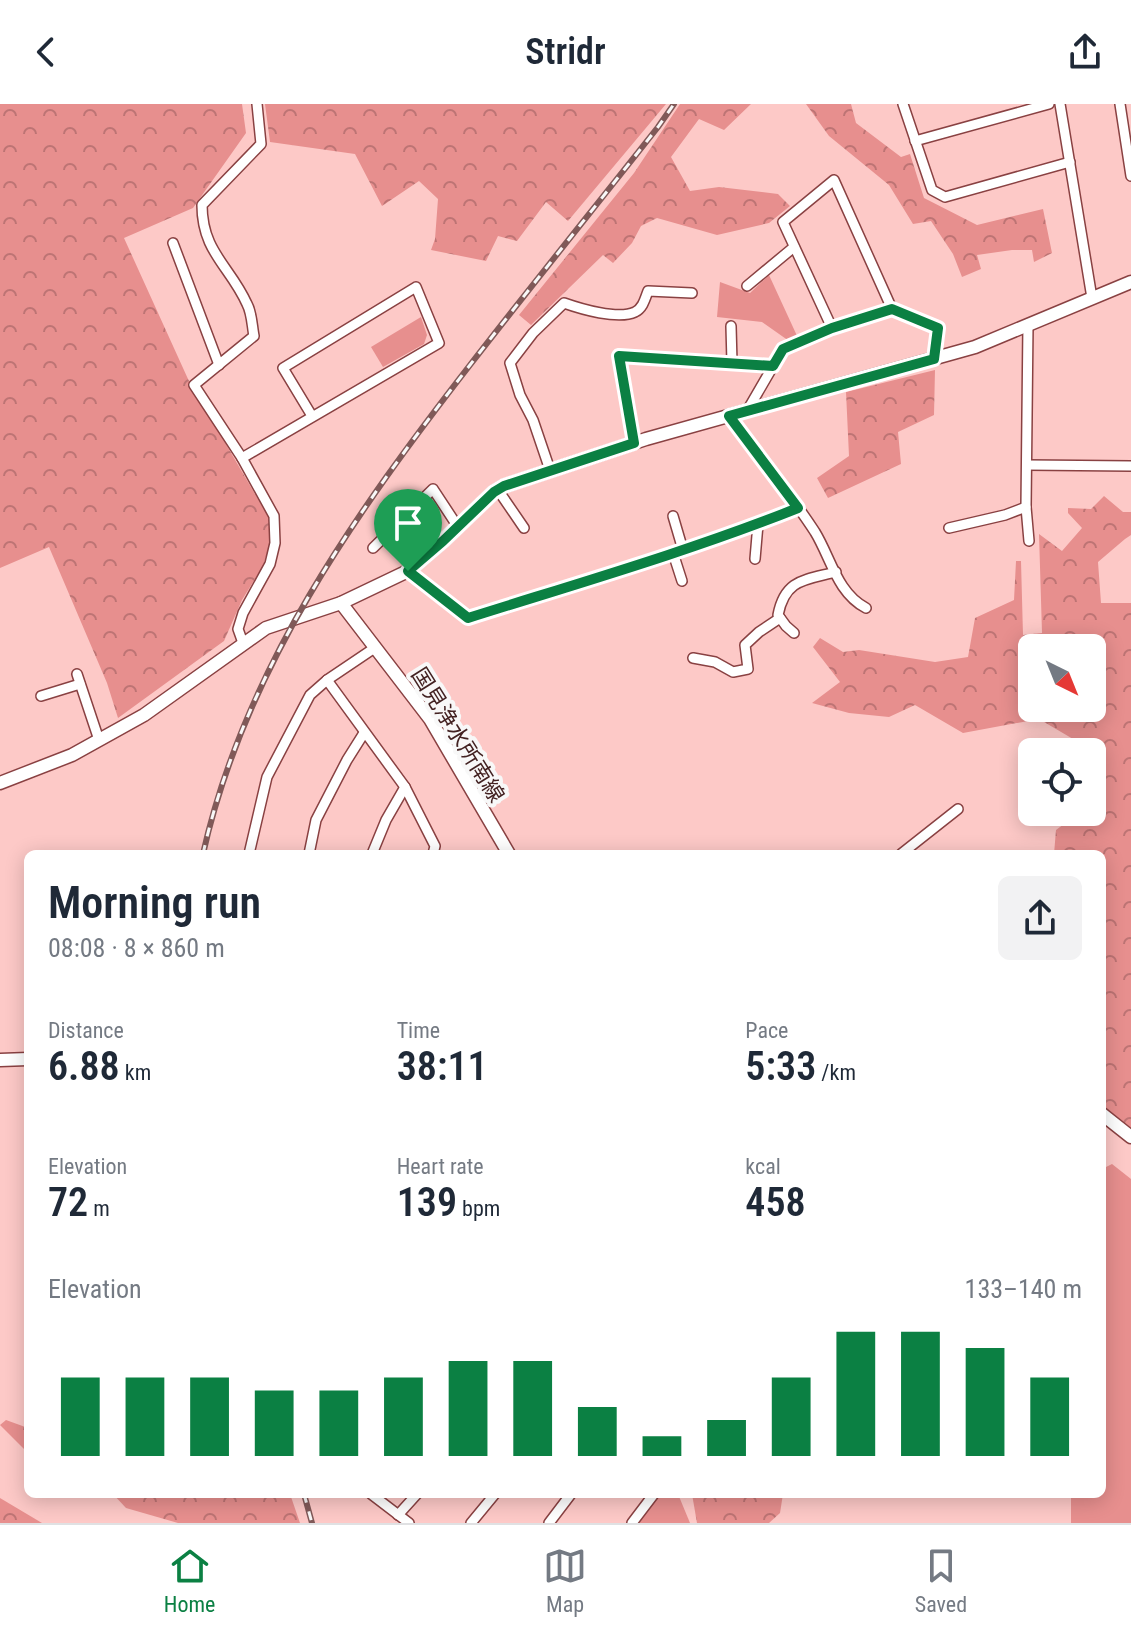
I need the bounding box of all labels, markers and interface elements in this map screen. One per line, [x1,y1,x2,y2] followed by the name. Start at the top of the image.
[24,30,68,74] icon: back
[1063,30,1107,74] icon: share
[525,31,606,73] text: Stridr
[374,489,442,571] pin
[386,501,430,545] icon: arrive
[1018,634,1106,722] north arrow
[1018,634,1106,826] map controls
[407,663,509,807] street label: 国見浄水所南線
[1018,738,1106,826] button: locate
[998,876,1082,960] button: share
[48,877,261,929] text: Morning run
[48,933,225,963] text: 08:08 · 8 × 860 m
[48,1018,124,1043] text: Distance
[397,1018,440,1043] text: Time
[745,1018,788,1043] text: Pace
[48,1043,120,1090] text: 6.88
[397,1043,488,1090] text: 38:11
[745,1043,816,1090] text: 5:33
[120,1060,151,1085] text: km
[816,1060,856,1085] text: /km
[48,1154,127,1179] text: Elevation
[397,1154,484,1179] text: Heart rate
[745,1154,781,1179] text: kcal
[48,1179,88,1226] text: 72
[397,1179,457,1226] text: 139
[745,1179,806,1226] text: 458
[88,1196,110,1221] text: m
[457,1196,500,1221] text: bpm
[48,1274,142,1304] text: Elevation
[965,1274,1082,1304] text: 133–140 m
[164,1544,215,1617] tab: Home
[543,1544,587,1617] tab: Map
[915,1544,967,1617] tab: Saved

